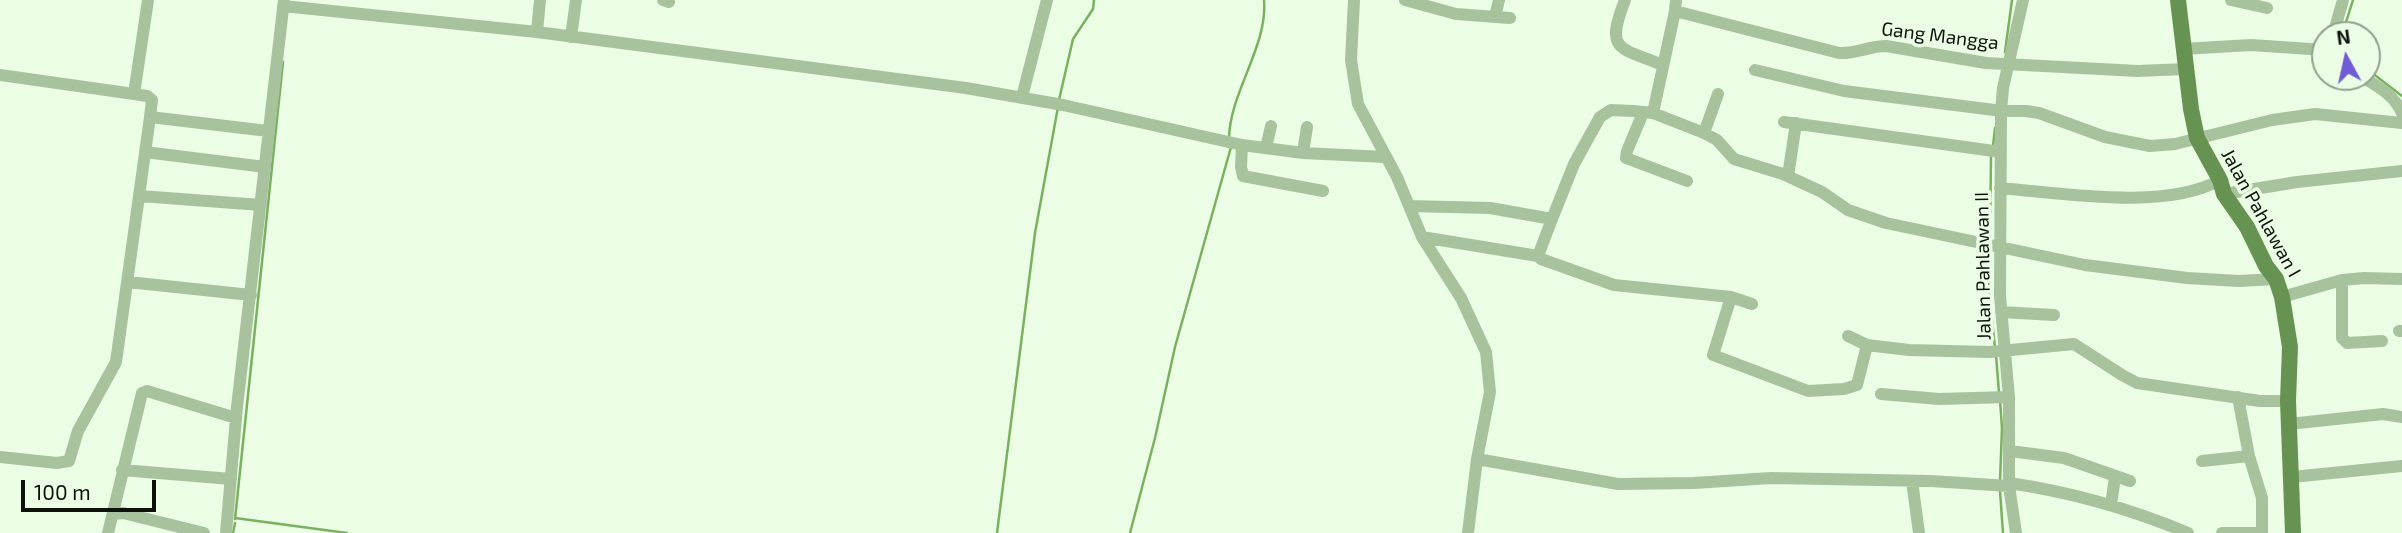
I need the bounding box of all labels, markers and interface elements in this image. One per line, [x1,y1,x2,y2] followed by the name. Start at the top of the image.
[1880,18,2000,54] street label: Gang Mangga
[2311,21,2381,91] north arrow
[2335,24,2352,49] text: N
[2216,145,2306,281] street label: Jalan Pahlawan I
[1970,192,1996,340] street label: Jalan Pahlawan II
[24,466,159,510] scale bar
[34,479,91,504] text: 100 m

